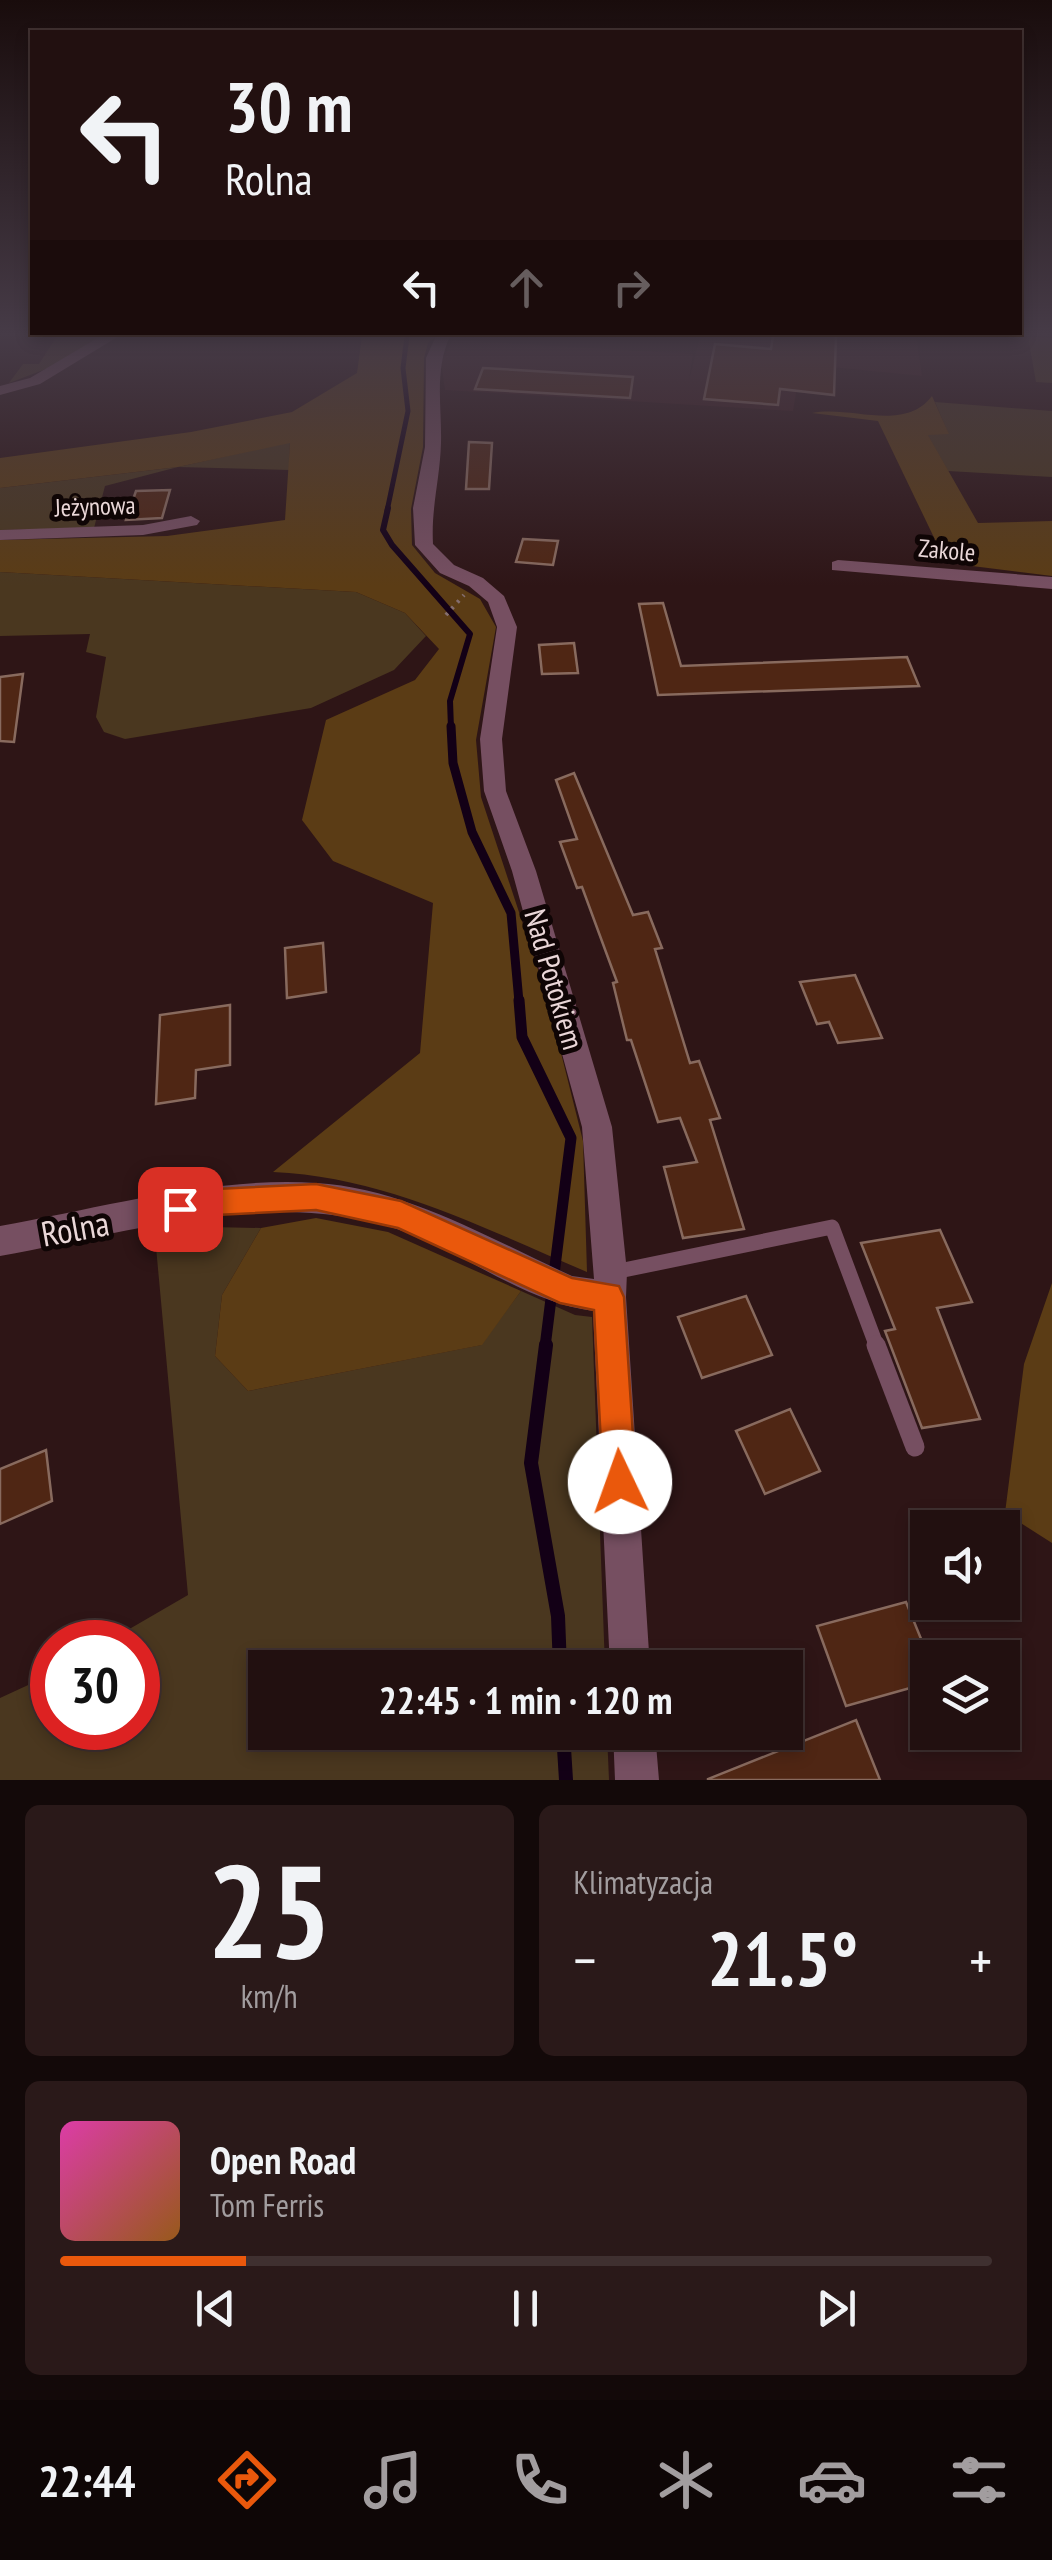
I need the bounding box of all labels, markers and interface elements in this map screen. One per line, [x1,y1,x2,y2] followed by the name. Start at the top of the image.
[225,61,353,151] text: 30 m
[60,70,190,200] icon: left
[225,149,313,207] text: Rolna
[394,260,449,315] icon: left
[499,260,554,315] icon: ahead
[604,260,659,315] icon: right
[53,489,136,523] street label: Jeżynowa
[917,532,977,568] street label: Zakole
[516,904,594,1054] street label: Nad Potokiem
[138,1167,223,1252] pin
[153,1182,208,1237] icon: arrive
[37,1199,113,1257] street label: Rolna
[568,1430,672,1534] position arrow
[910,1510,1020,1750] map controls
[910,1510,1020,1620] button: sound
[30,1620,160,1750] speed limit sign: 30
[910,1640,1020,1750] button: layers
[379,1675,672,1724] text: 22:45 · 1 min · 120 m
[207,1826,331,1994] text: 25
[574,1861,713,1903] text: Klimatyzacja
[707,1910,858,2007] text: 21.5°
[574,1924,596,1995] text: −
[969,1924,992,1995] text: +
[241,1975,298,2017] text: km/h
[210,2135,356,2184] text: Open Road
[210,2184,324,2226] text: Tom Ferris
[188,2281,243,2336] icon: previous
[498,2281,553,2336] icon: pause
[809,2281,864,2336] icon: next
[212,2445,282,2515] icon: directions
[358,2445,428,2515] icon: music
[505,2445,575,2515] icon: phone
[651,2445,721,2515] icon: climate
[797,2445,867,2515] icon: car
[944,2445,1014,2515] icon: filters
[38,2451,136,2509] text: 22:44

